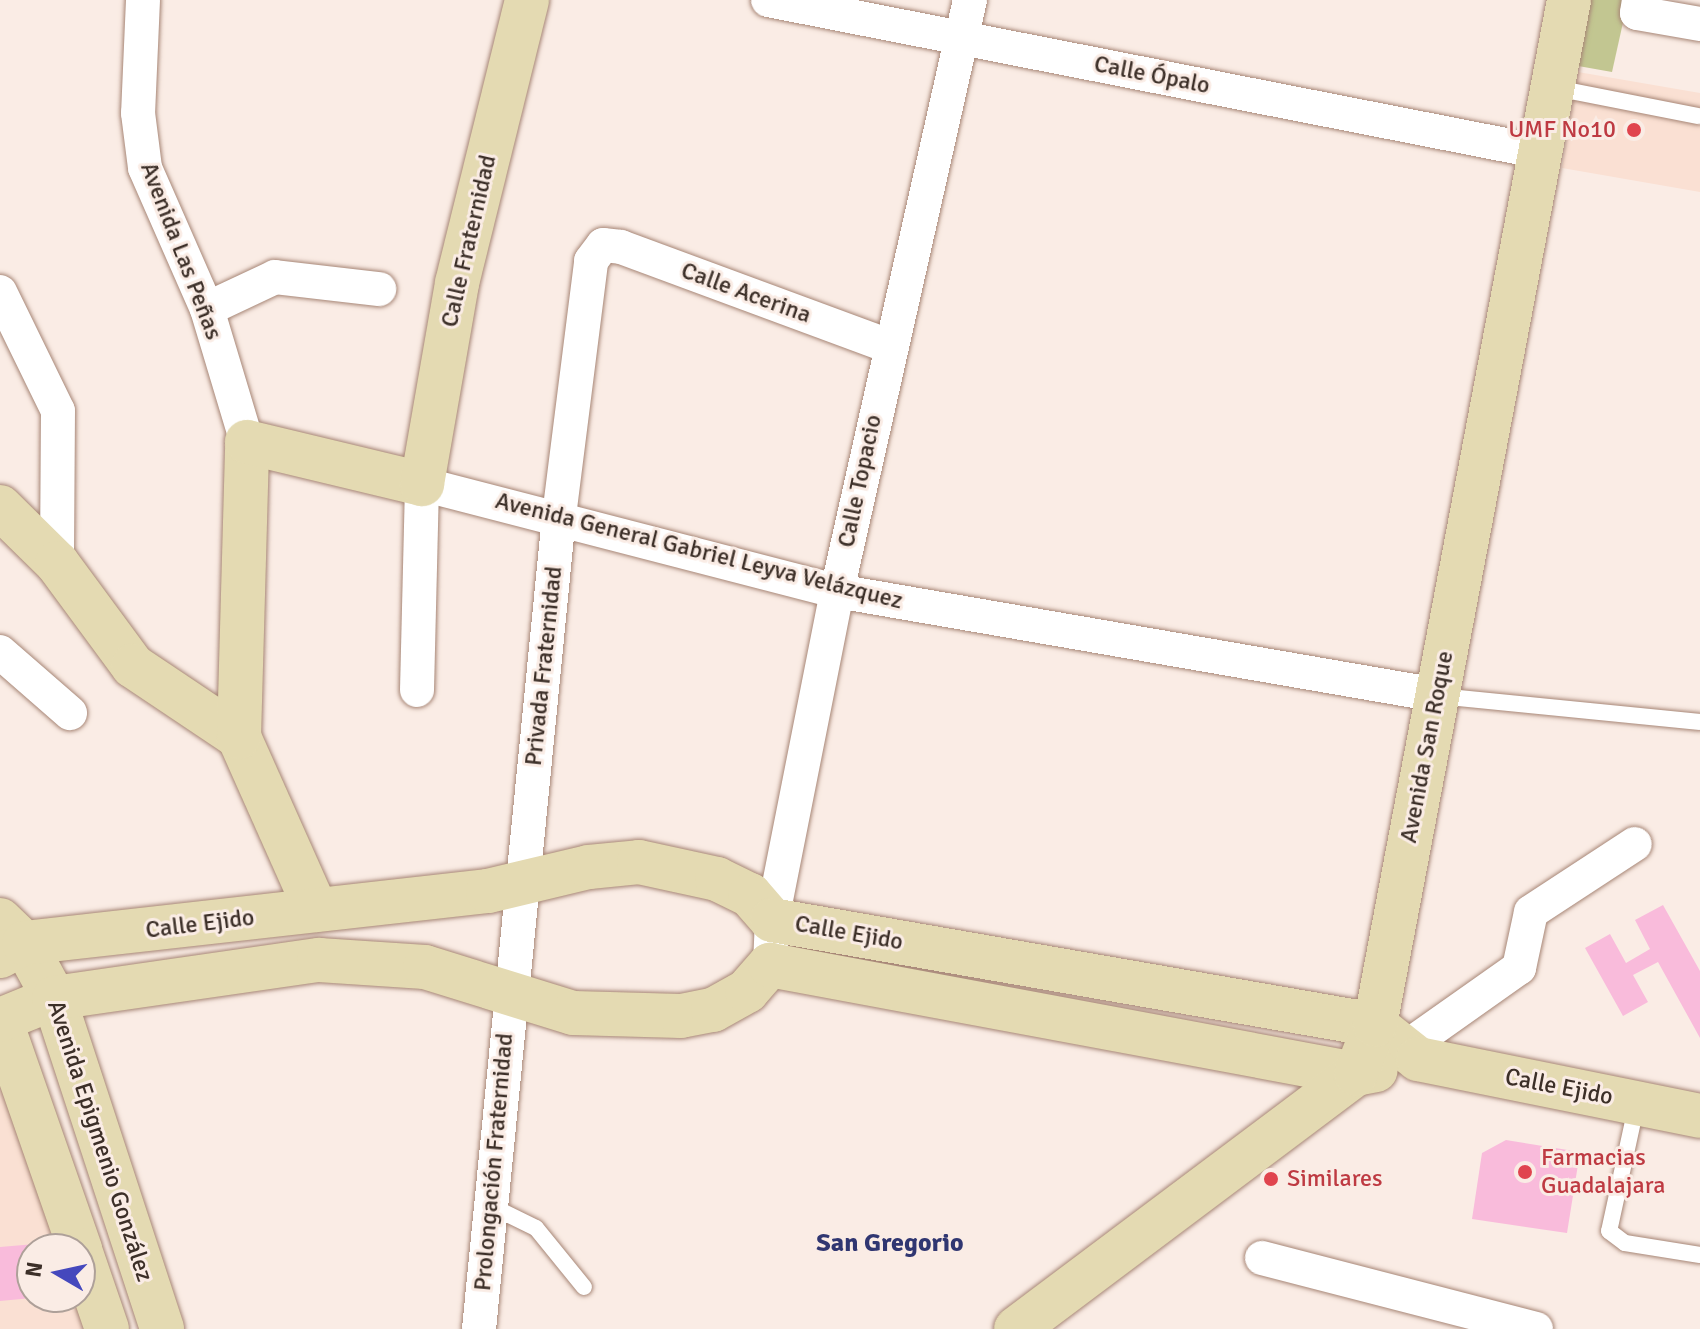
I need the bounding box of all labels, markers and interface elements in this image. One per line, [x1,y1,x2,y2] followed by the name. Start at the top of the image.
[1092,50,1212,100] street label: Calle Ópalo
[1508,116,1616,144] place label: UMF No10
[1623,119,1645,141] marker: UMF No10
[435,152,503,330] street label: Calle Fraternidad
[134,158,228,344] street label: Avenida Las Peñas
[677,256,815,330] street label: Calle Acerina
[832,412,888,550] street label: Calle Topacio
[492,486,906,616] street label: Avenida General Gabriel Leyva Velázquez
[519,565,569,767] street label: Privada Fraternidad
[1394,649,1460,845] street label: Avenida San Roque
[144,903,256,945] street label: Calle Ejido
[793,909,905,957] street label: Calle Ejido
[41,997,159,1285] street label: Avenida Epigmenio González
[468,1032,520,1292] street label: Prolongación Fraternidad
[1503,1062,1615,1112] street label: Calle Ejido
[1541,1144,1665,1200] place label: Farmacias Guadalajara
[1516,1163,1534,1181] marker: Farmacias Guadalajara
[1287,1165,1383,1193] place label: Similares
[1262,1170,1280,1188] marker: Similares
[816,1228,964,1260] district label: San Gregorio
[16,1233,96,1313] north arrow
[19,1260,48,1279] text: N

